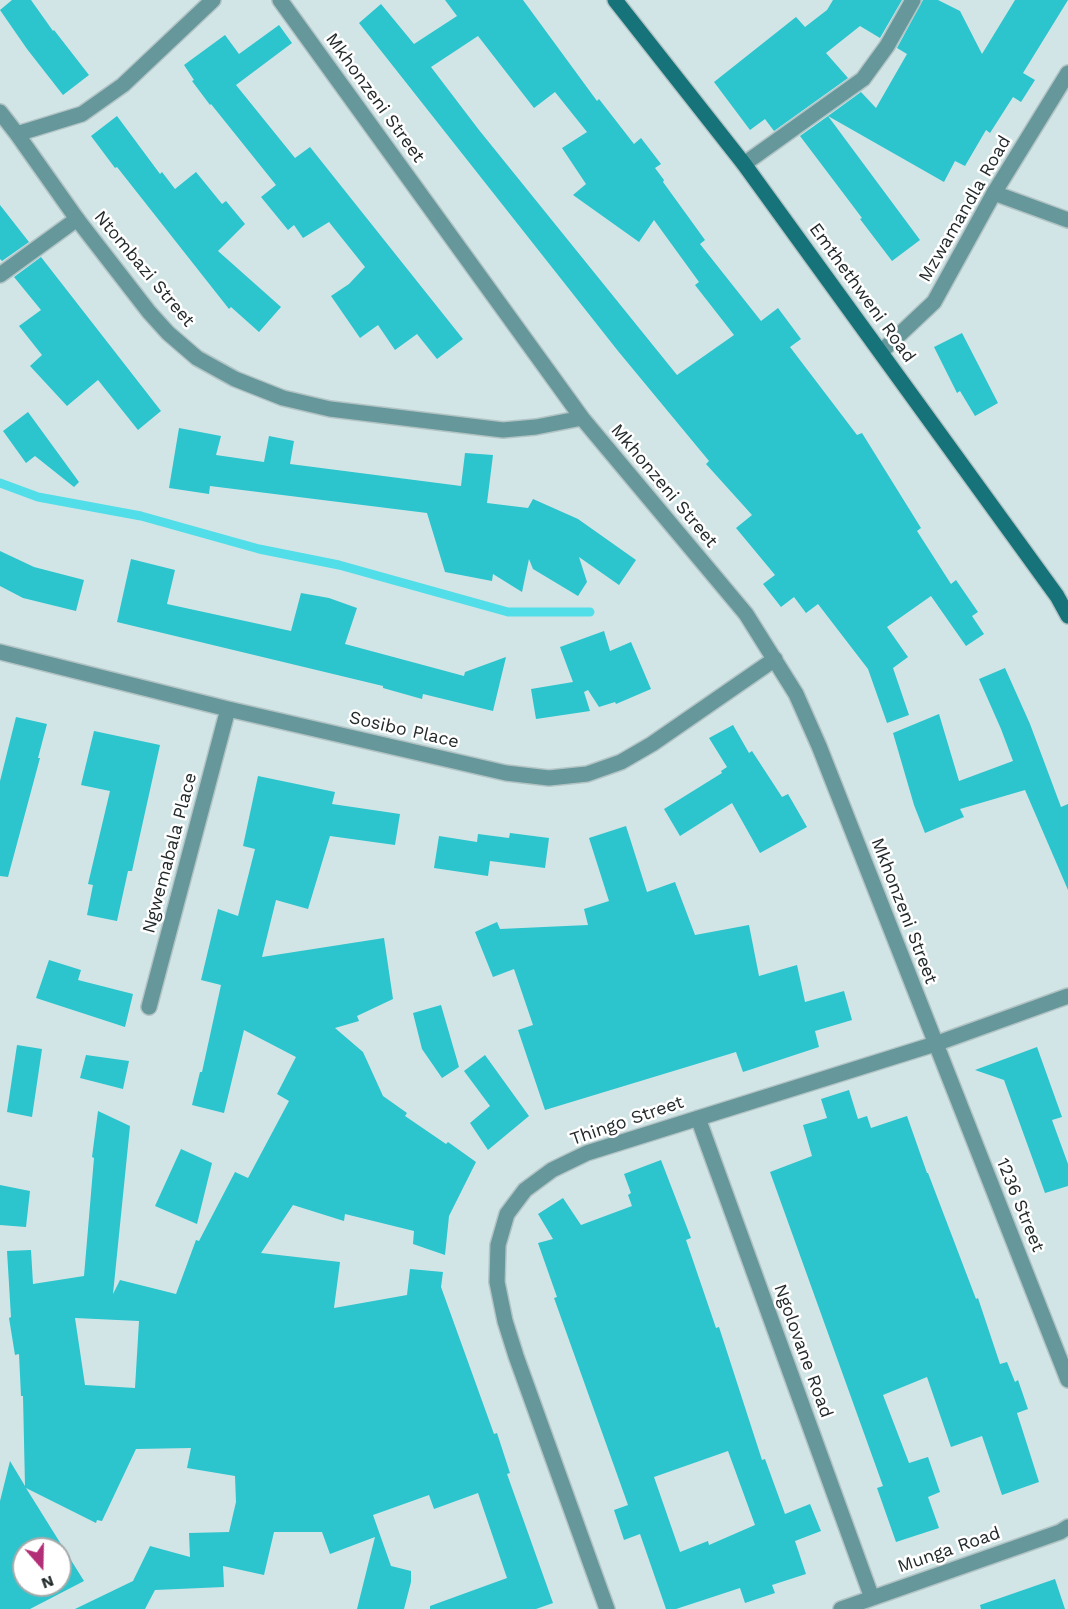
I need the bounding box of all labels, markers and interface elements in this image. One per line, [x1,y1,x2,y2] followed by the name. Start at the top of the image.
[321,29,429,167] street label: Mkhonzeni Street
[914,132,1016,286] street label: Mzwamandla Road
[89,207,199,331] street label: Ntombazi Street
[804,219,920,367] street label: Emthethweni Road
[606,420,722,552] street label: Mkhonzeni Street
[347,707,461,753] street label: Sosibo Place
[138,770,202,936] street label: Ngwemabala Place
[866,835,942,987] street label: Mkhonzeni Street
[568,1092,686,1150] street label: Thingo Street
[991,1155,1049,1255] street label: 1236 Street
[769,1281,837,1421] street label: Ngolovane Road
[895,1522,1003,1578] street label: Munga Road
[12,1537,72,1597] north arrow
[39,1572,56,1593] text: N

